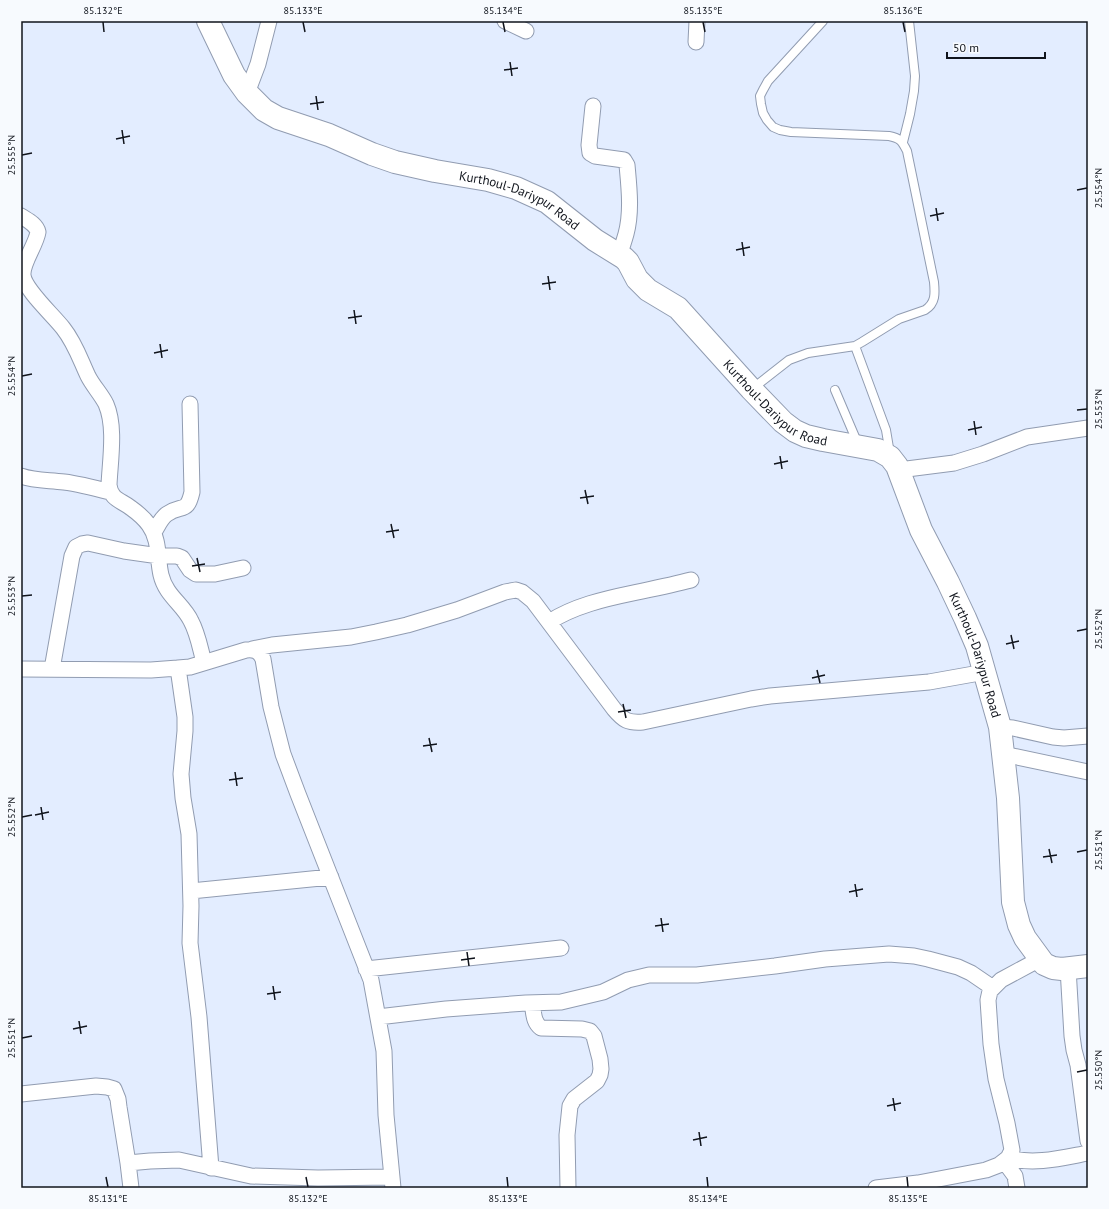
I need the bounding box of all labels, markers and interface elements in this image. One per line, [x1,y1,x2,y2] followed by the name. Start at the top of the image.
[84,4,123,17] text: 85.132°E
[284,4,323,17] text: 85.133°E
[484,4,523,17] text: 85.134°E
[684,4,723,17] text: 85.135°E
[884,4,923,17] text: 85.136°E
[947,34,1045,60] scale bar
[953,40,979,55] text: 50 m
[5,135,18,175] text: 25.555°N
[458,167,583,233] street label: Kurthoul-Dariypur Road
[1092,168,1105,208] text: 25.554°N
[5,356,18,396] text: 25.554°N
[720,356,829,449] street label: Kurthoul-Dariypur Road
[1092,389,1105,429] text: 25.553°N
[5,576,18,616] text: 25.553°N
[946,589,1005,719] street label: Kurthoul-Dariypur Road
[1092,609,1105,649] text: 25.552°N
[5,797,18,837] text: 25.552°N
[1092,830,1105,870] text: 25.551°N
[5,1018,18,1058] text: 25.551°N
[1092,1050,1105,1090] text: 25.550°N
[89,1192,128,1205] text: 85.131°E
[289,1192,328,1205] text: 85.132°E
[489,1192,528,1205] text: 85.133°E
[689,1192,728,1205] text: 85.134°E
[889,1192,928,1205] text: 85.135°E

